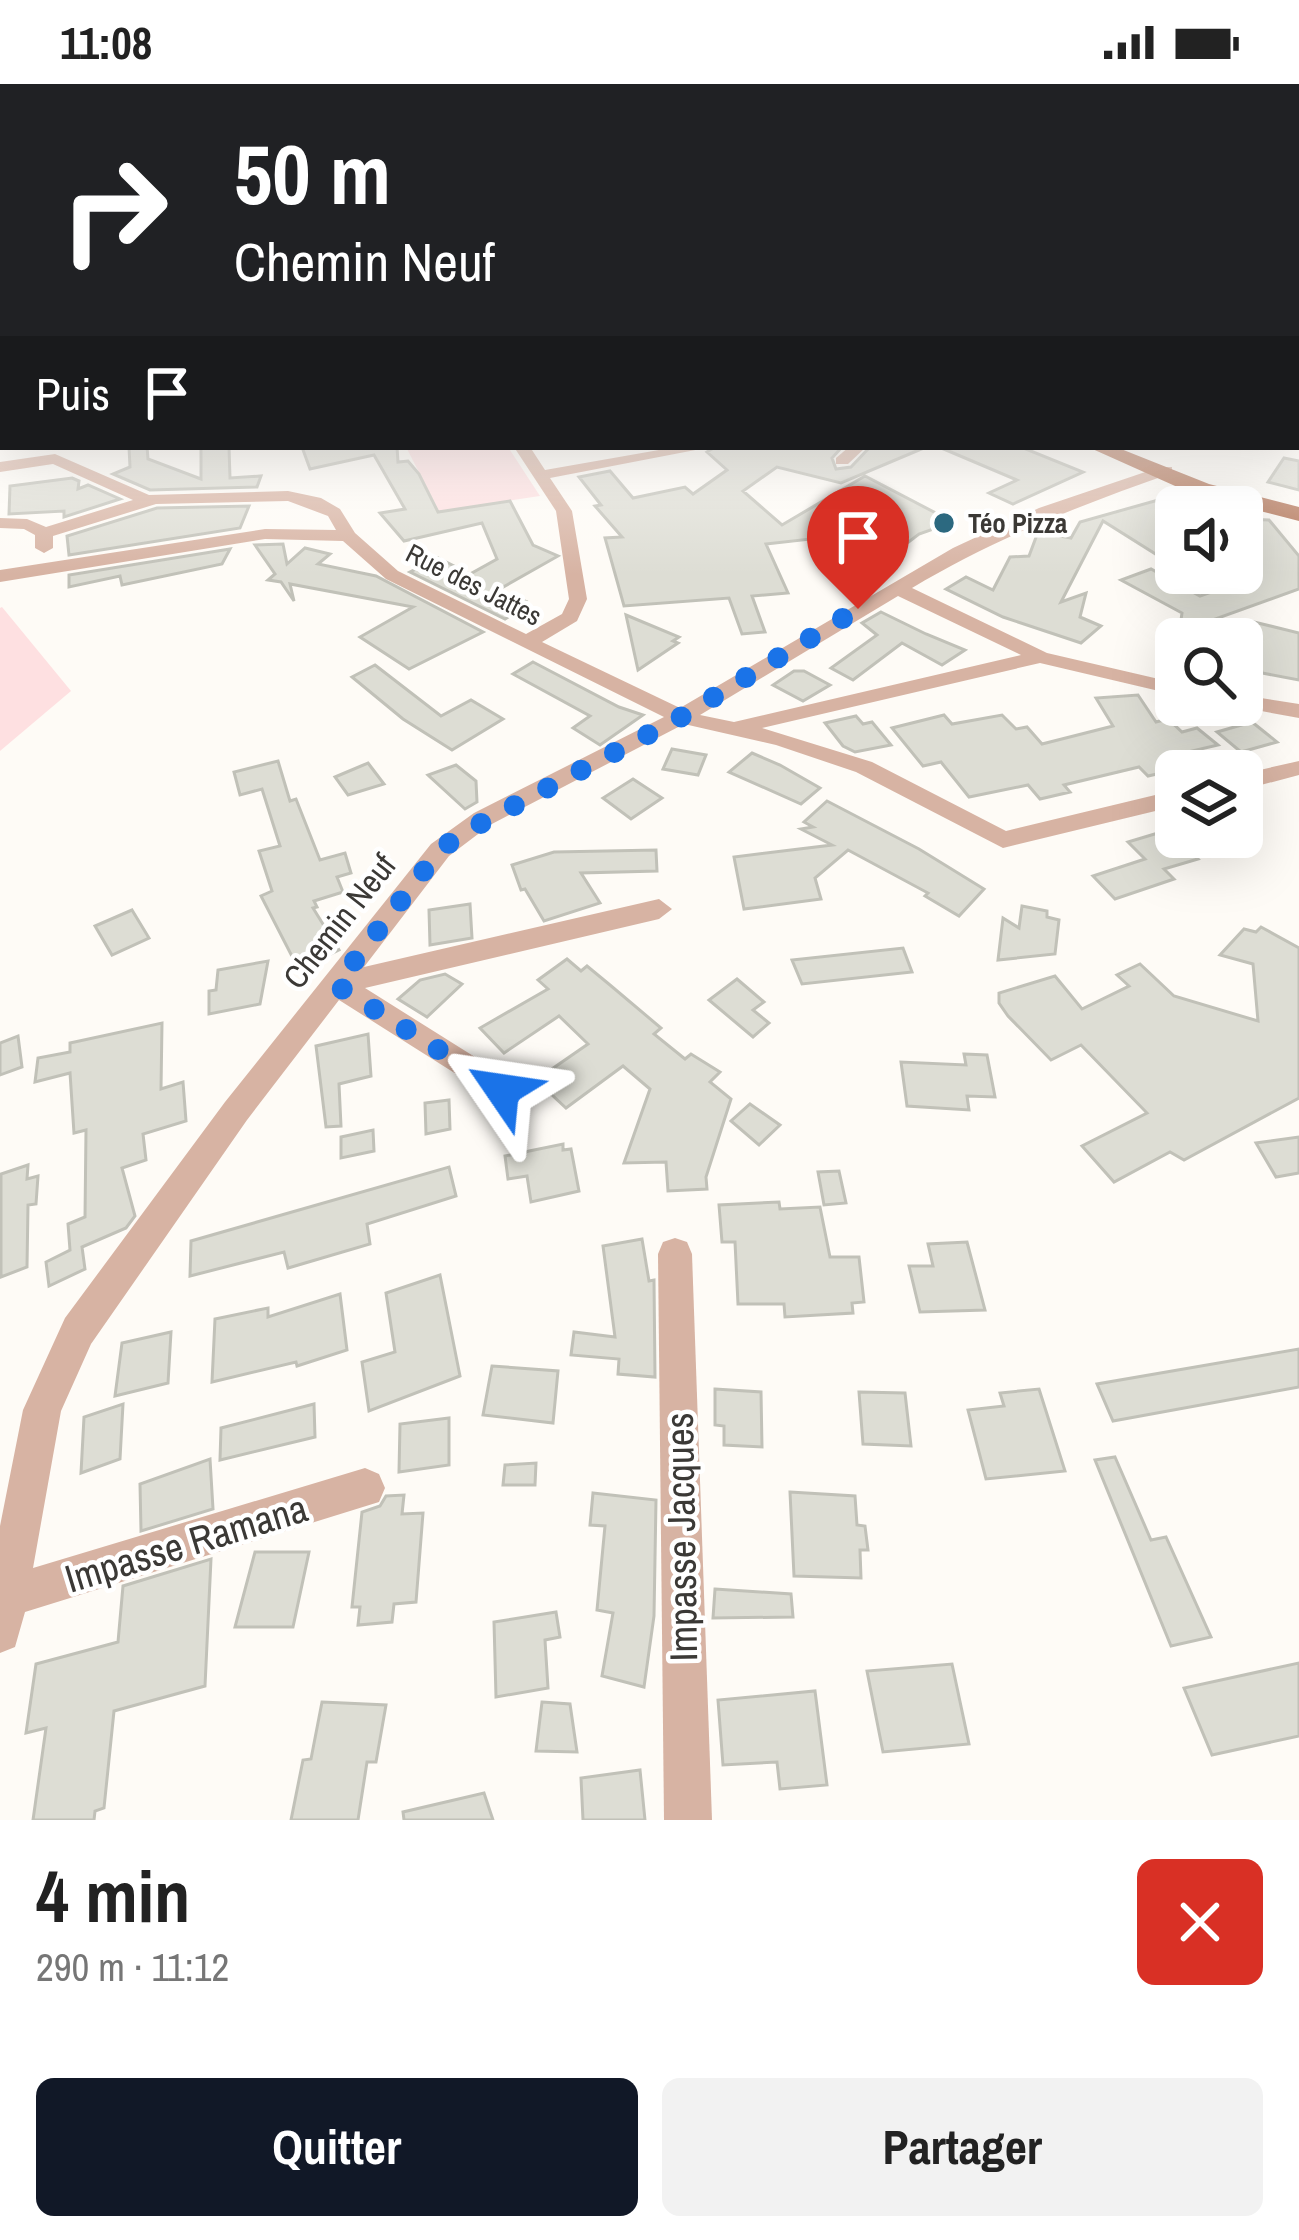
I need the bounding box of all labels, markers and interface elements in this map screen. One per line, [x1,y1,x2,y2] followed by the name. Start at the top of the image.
[60,12,152,73] text: 11:08
[234,117,391,230] text: 50 m
[36,132,192,288] icon: right
[234,225,495,298] text: Chemin Neuf
[134,360,200,426] icon: arrive
[36,363,110,424] text: Puis
[807,486,909,609] pin
[1155,486,1263,858] map controls
[1155,486,1263,594] button: sound
[825,504,891,570] icon: arrive
[968,505,1068,541] place label: Téo Pizza
[931,510,957,536] marker: Téo Pizza
[400,534,548,634] street label: Rue des Jattes
[1155,618,1263,726] button: search
[1155,750,1263,858] button: layers
[273,844,406,997] street label: Chemin Neuf
[439,1027,565,1153] position arrow
[653,1412,709,1662] street label: Impasse Jacques
[59,1481,314,1605] street label: Impasse Ramana
[36,1847,190,1944] text: 4 min
[1137,1859,1263,1985] button: close
[36,1941,229,1993] text: 290 m · 11:12
[36,2078,638,2216] button: Quitter
[662,2078,1263,2216] button: Partager

